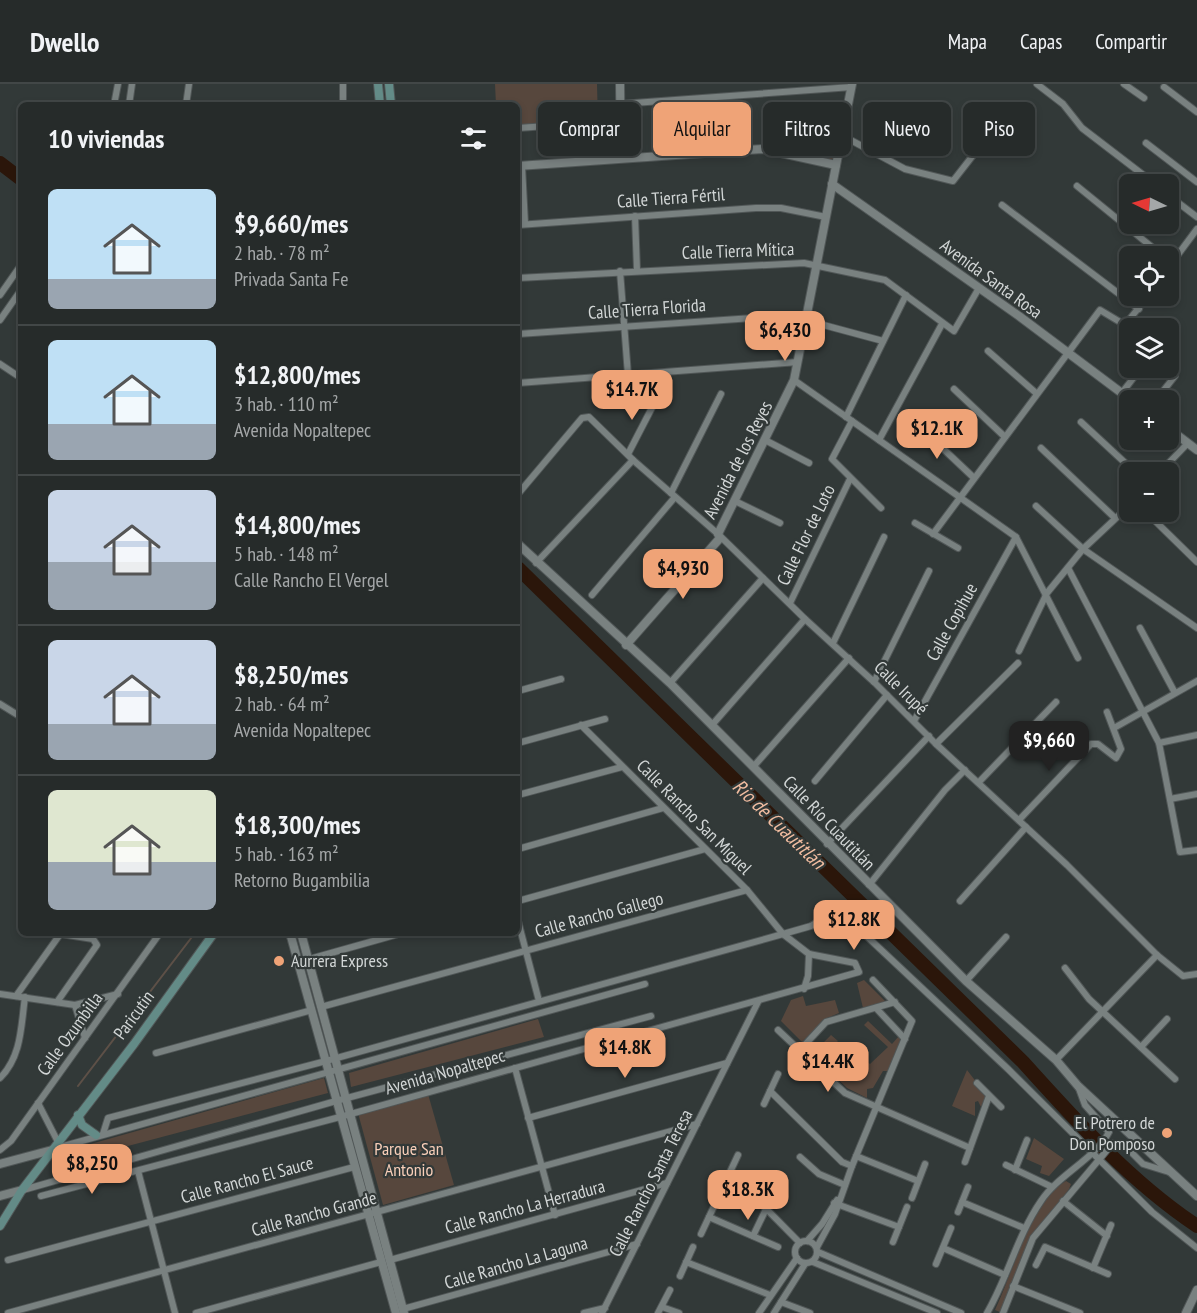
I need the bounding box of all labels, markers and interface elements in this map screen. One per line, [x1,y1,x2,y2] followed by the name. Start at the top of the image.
[30,23,100,60] text: Dwello
[948,28,987,55] text: Mapa
[1020,28,1062,55] text: Capas
[1095,28,1167,55] text: Compartir
[538,102,641,156] chip: Comprar
[653,102,751,156] chip: Alquilar
[763,102,851,156] chip: Filtros
[863,102,951,156] chip: Nuevo
[963,102,1035,156] chip: Piso
[48,122,164,155] text: 10 viviendas
[457,122,490,155] icon: filters
[1119,174,1179,234] north arrow
[1119,174,1179,522] map controls
[616,182,726,213] street label: Calle Tierra Fértil
[234,207,348,240] text: $9,660/mes
[96,213,168,285] icon: home
[936,234,1047,323] street label: Avenida Santa Rosa
[681,237,795,264] street label: Calle Tierra Mítica
[234,240,330,266] text: 2 hab. · 78 m²
[1119,246,1179,306] button: locate
[234,266,349,292] text: Privada Santa Fe
[587,293,707,324] street label: Calle Tierra Florida
[736,311,834,362] pin: $6,430
[759,317,811,343] text: $6,430
[1119,318,1179,378] button: layers
[234,358,361,391] text: $12,800/mes
[96,364,168,436] icon: home
[583,370,681,421] pin: $14.7K
[606,376,658,402] text: $14.7K
[1119,390,1179,450] button: +
[234,391,339,417] text: 3 hab. · 110 m²
[698,397,777,523] street label: Avenida de los Reyes
[888,409,986,460] pin: $12.1K
[911,415,963,441] text: $12.1K
[234,417,371,443] text: Avenida Nopaltepec
[1119,462,1179,522] button: −
[771,481,840,589] street label: Calle Flor de Loto
[234,508,361,541] text: $14,800/mes
[96,514,168,586] icon: home
[234,541,339,567] text: 5 hab. · 148 m²
[634,549,732,600] pin: $4,930
[657,555,709,581] text: $4,930
[234,567,388,593] text: Calle Rancho El Vergel
[921,579,982,665] street label: Calle Copihue
[870,656,933,719] street label: Calle Irupé
[234,658,348,691] text: $8,250/mes
[96,664,168,736] icon: home
[234,691,330,717] text: 2 hab. · 64 m²
[234,717,371,743] text: Avenida Nopaltepec
[1000,721,1098,772] pin: $9,660
[1023,727,1075,753] text: $9,660
[632,754,757,880] street label: Calle Rancho San Miguel
[778,770,880,875] street label: Calle Río Cuautitlán
[727,773,832,876] water label: Rio de Cuautitlán
[234,808,361,841] text: $18,300/mes
[96,814,168,886] icon: home
[234,841,339,867] text: 5 hab. · 163 m²
[234,867,370,893] text: Retorno Bugambilia
[532,886,666,943] street label: Calle Rancho Gallego
[805,900,903,951] pin: $12.8K
[828,906,880,932] text: $12.8K
[291,949,388,972] place label: Aurrera Express
[272,954,286,968] marker: Aurrera Express
[108,986,159,1044] street label: Paricutin
[32,987,108,1080] street label: Calle Ozumbilla
[576,1028,674,1079] pin: $14.8K
[599,1034,651,1060] text: $14.8K
[779,1042,877,1093] pin: $14.4K
[382,1043,508,1100] street label: Avenida Nopaltepec
[802,1048,854,1074] text: $14.4K
[604,1105,698,1260] street label: Calle Rancho Santa Teresa
[1070,1111,1155,1155] place label: El Potrero de Don Pomposo
[1160,1126,1174,1140] marker: El Potrero de Don Pomposo
[374,1137,444,1181] park label: Parque San Antonio
[43,1144,141,1195] pin: $8,250
[66,1150,118,1176] text: $8,250
[178,1151,316,1208] street label: Calle Rancho El Sauce
[699,1170,797,1221] pin: $18.3K
[442,1174,607,1239] street label: Calle Rancho La Herradura
[722,1176,774,1202] text: $18.3K
[249,1186,379,1241] street label: Calle Rancho Grande
[442,1231,590,1294] street label: Calle Rancho La Laguna

